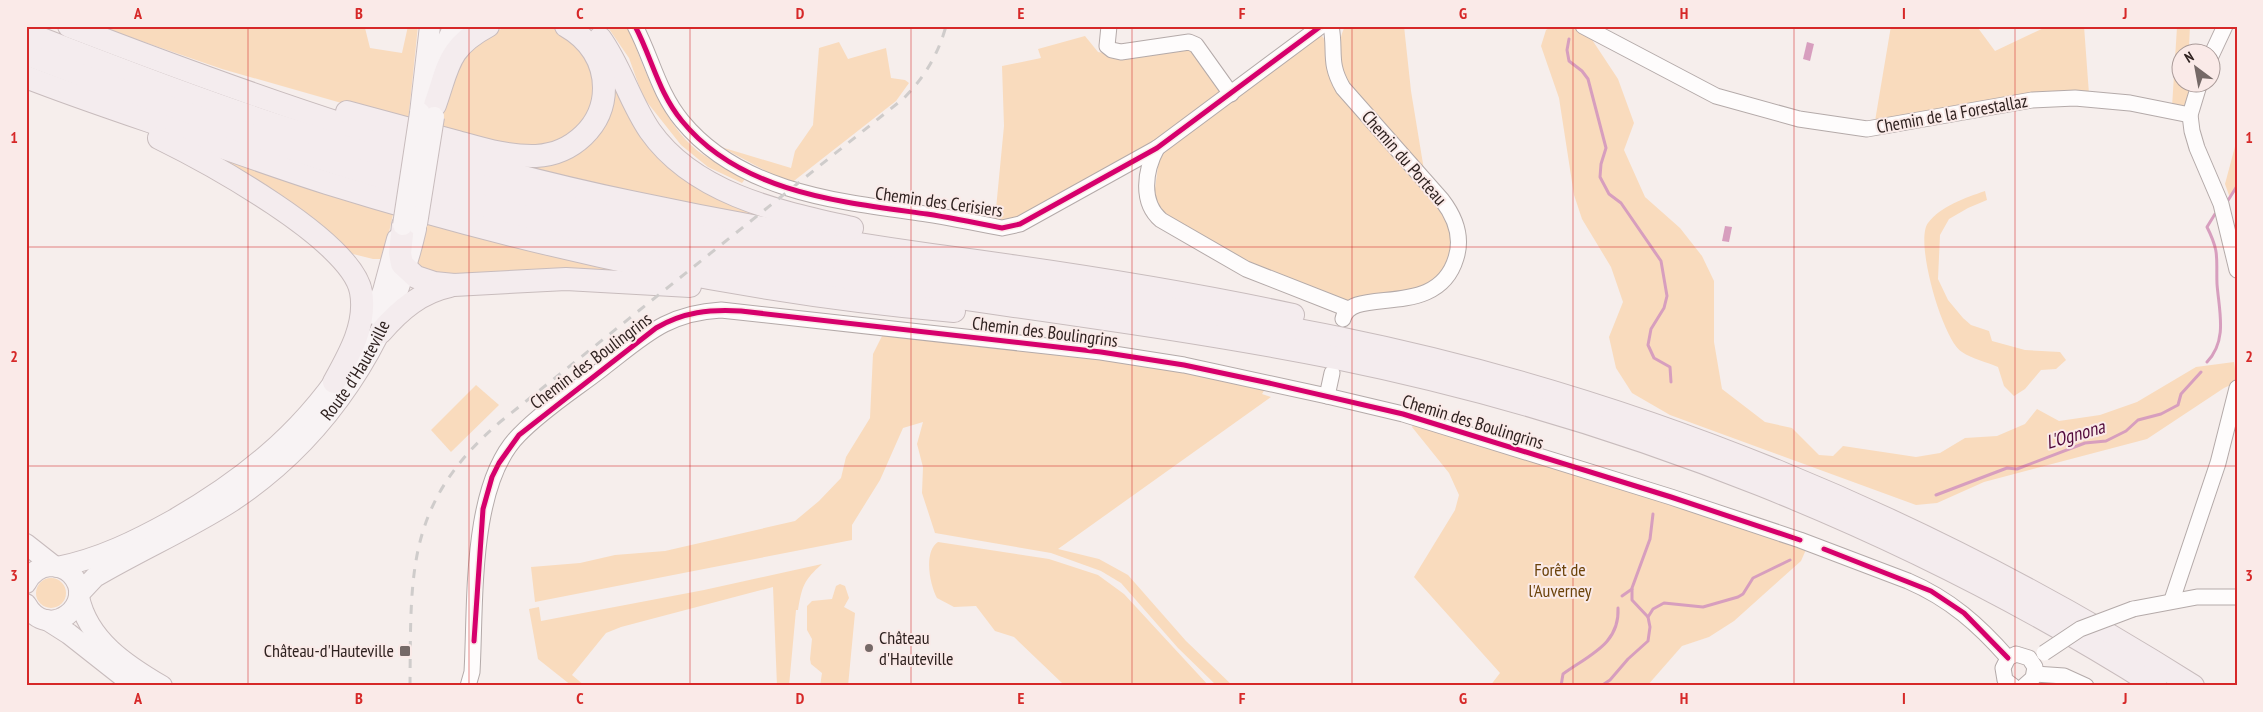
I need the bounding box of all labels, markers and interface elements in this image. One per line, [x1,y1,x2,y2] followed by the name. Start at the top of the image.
[133,3,143,23] text: A
[355,3,363,23] text: B
[576,3,584,23] text: C
[796,3,805,23] text: D
[1018,3,1025,23] text: E
[1239,3,1246,23] text: F
[1459,3,1467,23] text: G
[1680,3,1688,23] text: H
[1902,3,1906,23] text: I
[2122,3,2127,23] text: J
[2170,42,2220,92] north arrow
[2181,47,2197,67] text: N
[1875,89,2029,138] street label: Chemin de la Forestallaz
[1357,105,1452,210] street label: Chemin du Porteau
[10,127,18,147] text: 1
[2245,127,2253,147] text: 1
[874,181,1004,222] street label: Chemin des Cerisiers
[525,307,656,414] street label: Chemin des Boulingrins
[971,311,1119,352] street label: Chemin des Boulingrins
[315,316,395,425] street label: Route d'Hauteville
[10,346,18,366] text: 2
[2245,346,2253,366] text: 2
[1400,389,1547,454] street label: Chemin des Boulingrins
[2043,414,2108,454] water label: L'Ognona
[1528,558,1592,602] park label: Forêt de l'Auverney
[10,565,18,585] text: 3
[2245,565,2253,585] text: 3
[879,626,953,670] place label: Château d'Hauteville
[264,639,394,662] place label: Château-d'Hauteville
[863,642,875,654] marker: Château d'Hauteville
[398,644,412,658] marker: Château-d'Hauteville
[133,688,143,708] text: A
[355,688,363,708] text: B
[576,688,584,708] text: C
[796,688,805,708] text: D
[1018,688,1025,708] text: E
[1239,688,1246,708] text: F
[1459,688,1467,708] text: G
[1680,688,1688,708] text: H
[1902,688,1906,708] text: I
[2122,688,2127,708] text: J

